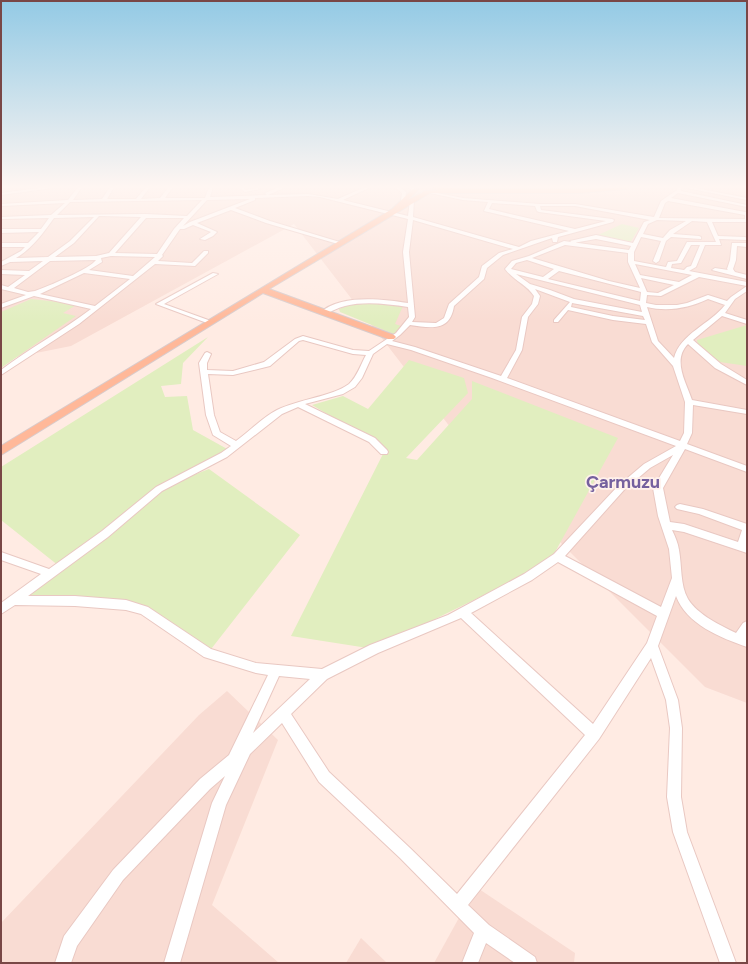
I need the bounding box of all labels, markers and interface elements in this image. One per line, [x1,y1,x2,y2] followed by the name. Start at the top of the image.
[586,471,660,493] district label: Çarmuzu

